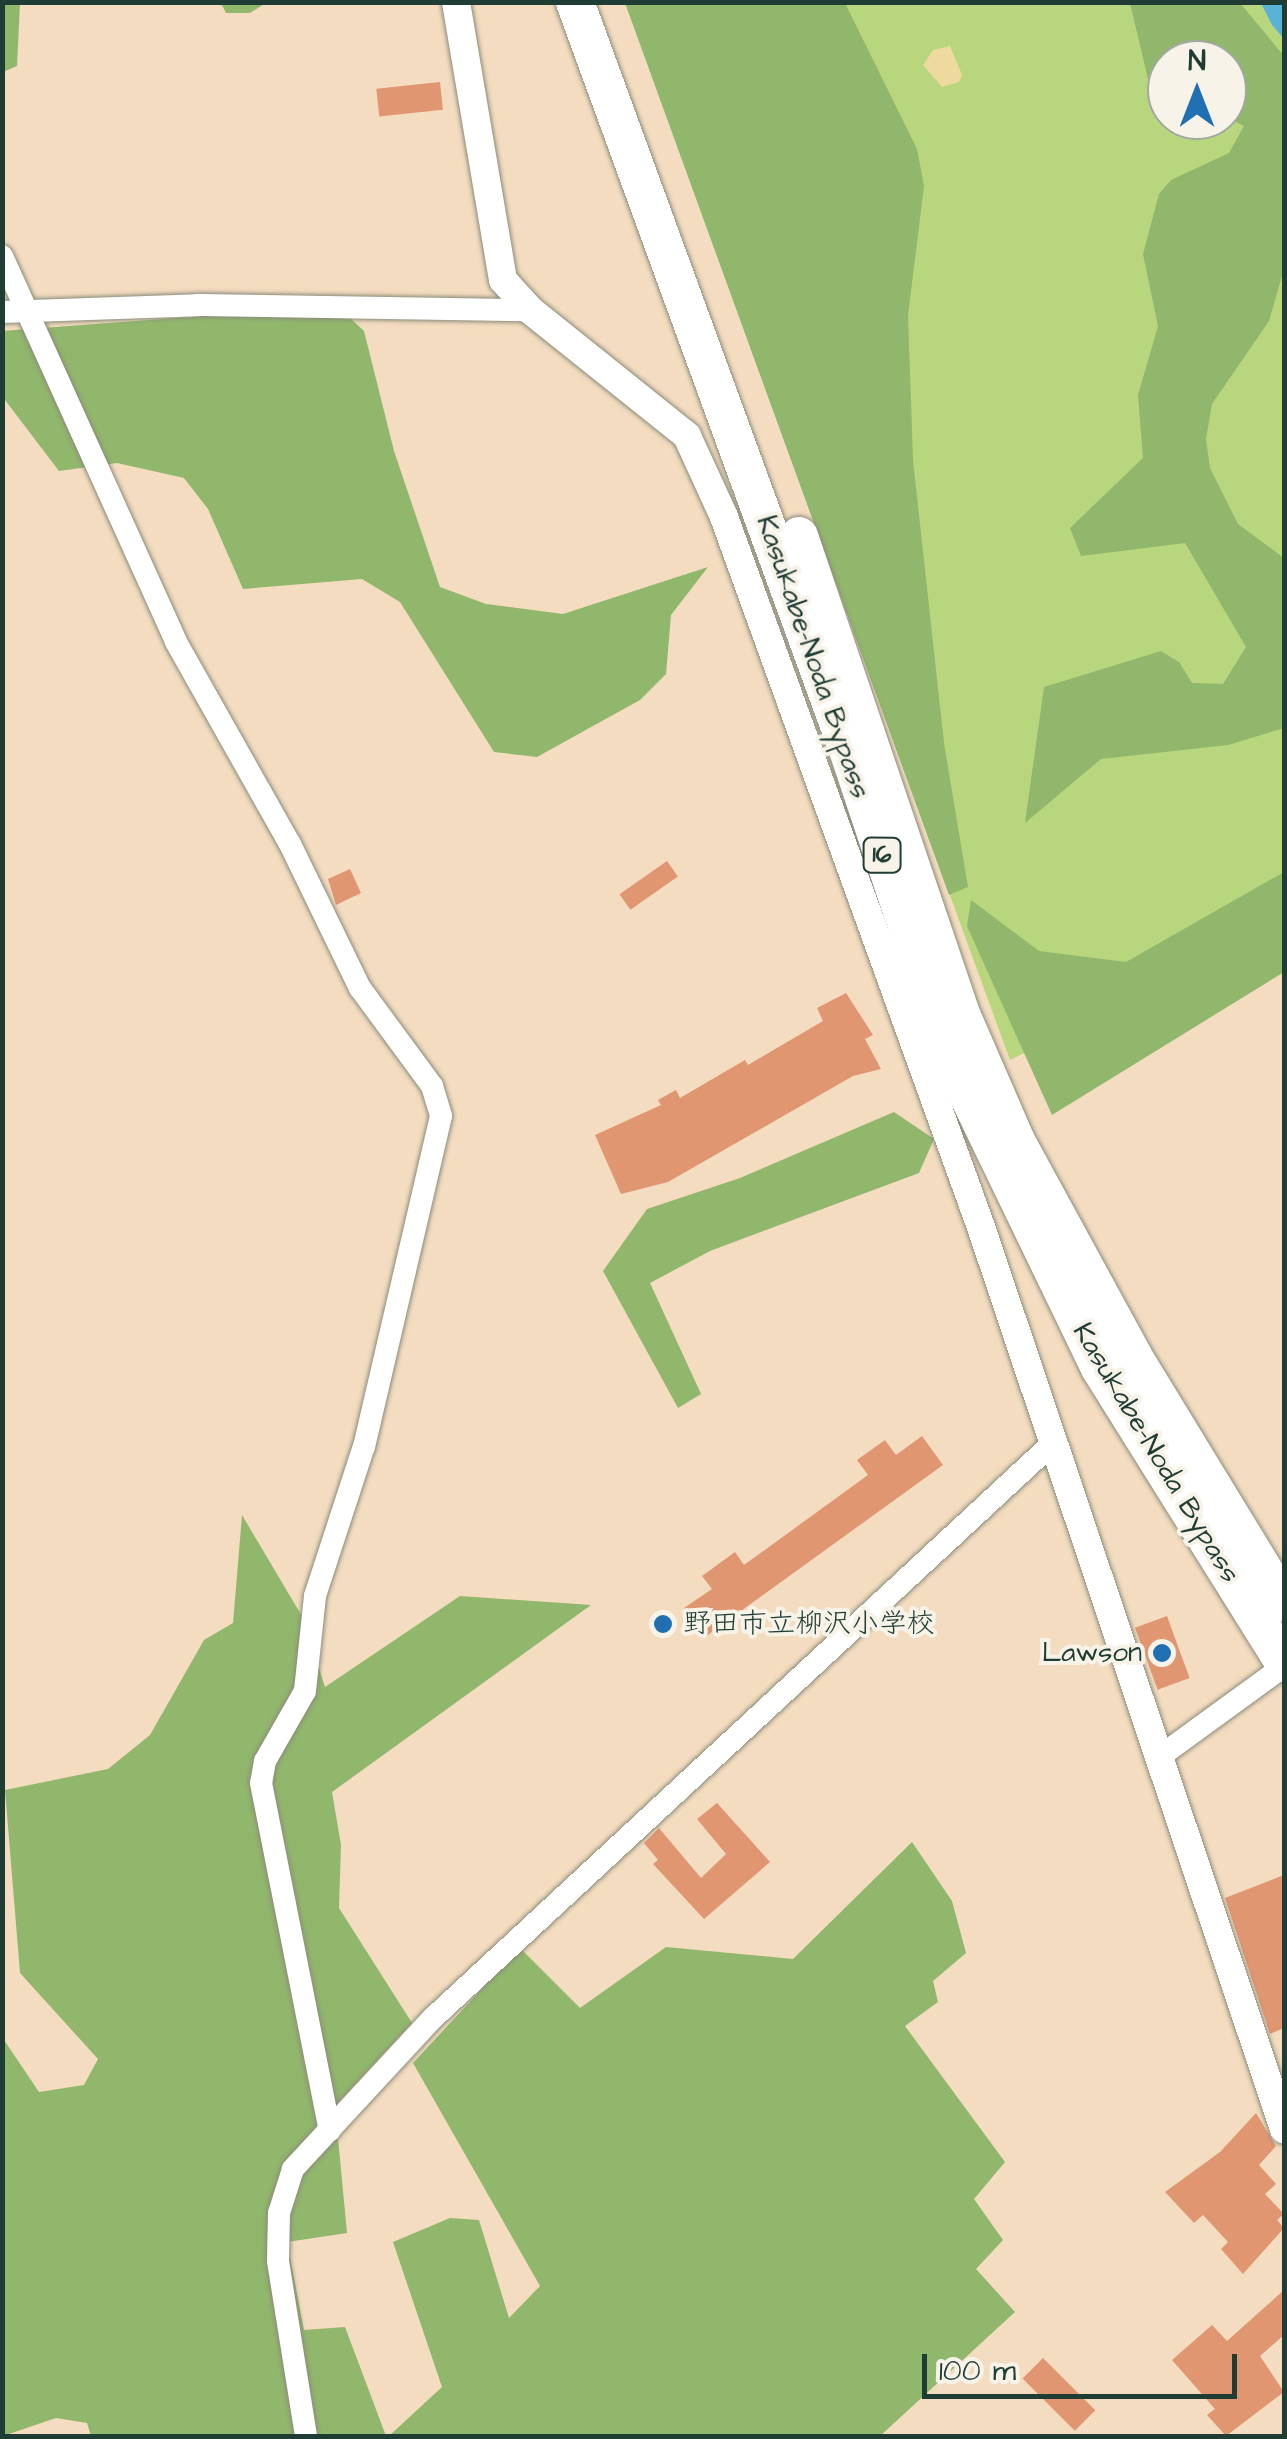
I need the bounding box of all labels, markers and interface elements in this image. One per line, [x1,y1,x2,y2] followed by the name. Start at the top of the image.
[1147,40,1247,140] north arrow
[1188,42,1206,81] text: N
[749,511,877,803] street label: Kasukabe-Noda Bypass
[862,835,902,875] road number: 16
[1065,1317,1247,1589] street label: Kasukabe-Noda Bypass
[683,1607,935,1641] place label: 野田市立柳沢小学校
[652,1613,674,1635] marker: 野田市立柳沢小学校
[1042,1636,1142,1670] place label: Lawson
[1151,1642,1173,1664] marker: Lawson
[927,2334,1242,2396] scale bar
[939,2350,1016,2392] text: 100 m

